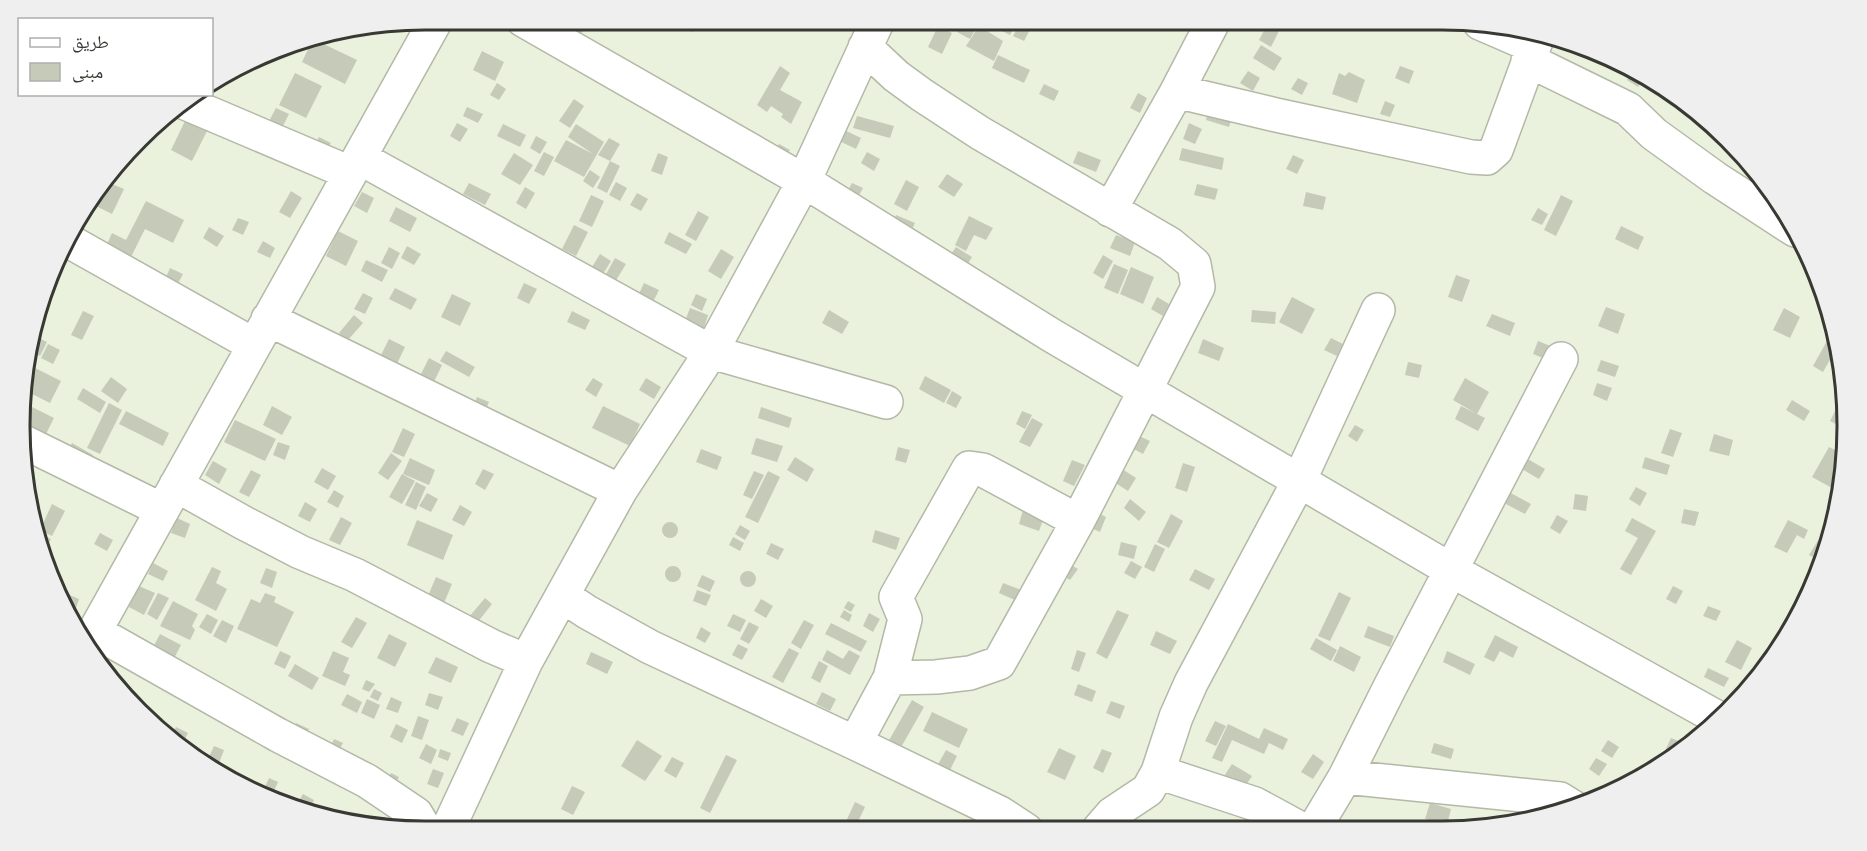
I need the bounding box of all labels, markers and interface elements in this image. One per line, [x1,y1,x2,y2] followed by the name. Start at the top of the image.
[18,18,213,96] legend
[72,30,109,53] text: طريق
[72,60,103,83] text: مبنى

